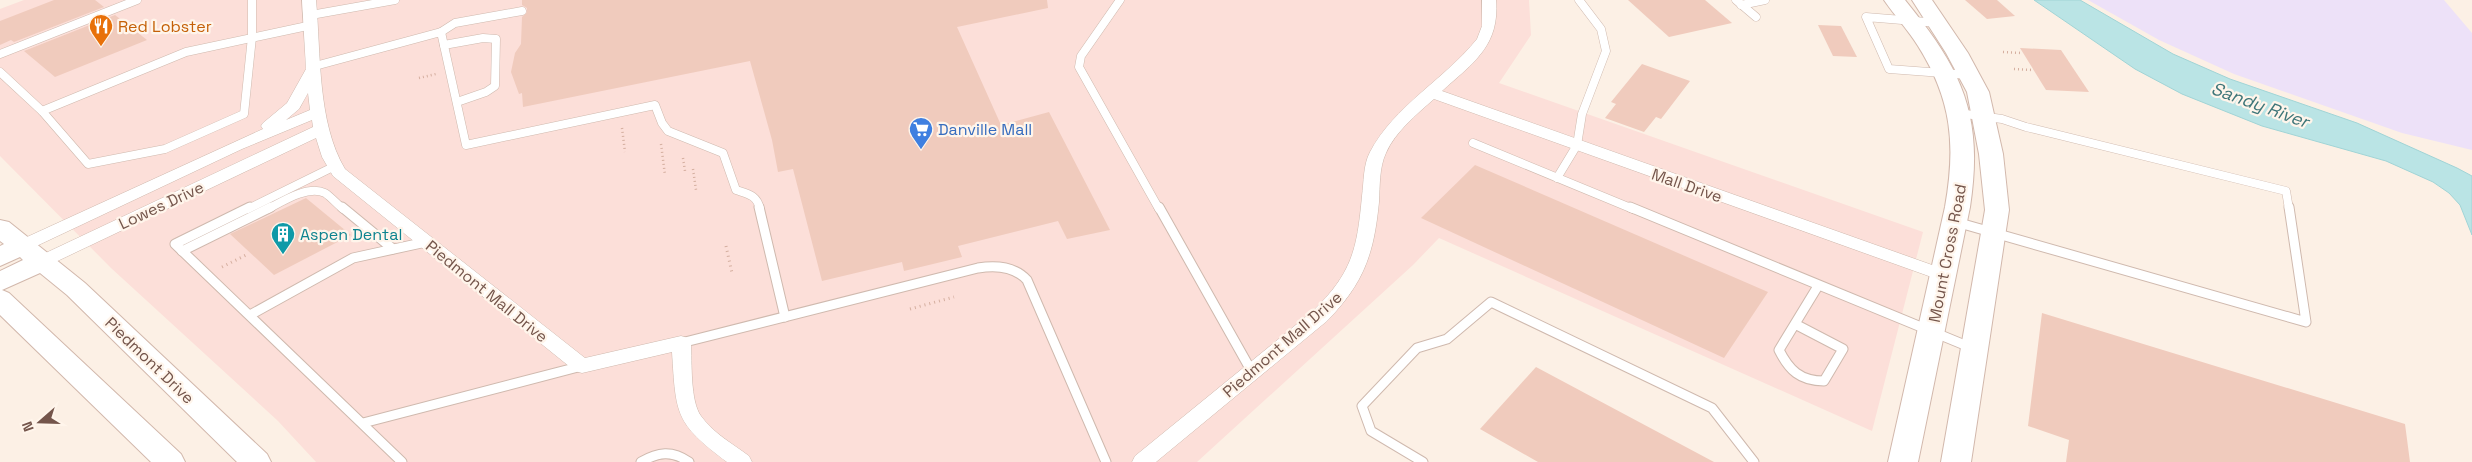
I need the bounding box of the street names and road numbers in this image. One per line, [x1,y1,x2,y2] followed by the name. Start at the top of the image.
[1649,164,1725,207] street label: Mall Drive
[115,177,207,234] street label: Lowes Drive
[1924,182,1971,324] street label: Mount Cross Road
[421,236,552,347] street label: Piedmont Mall Drive
[1218,287,1346,402] street label: Piedmont Mall Drive
[101,312,199,408] street label: Piedmont Drive

